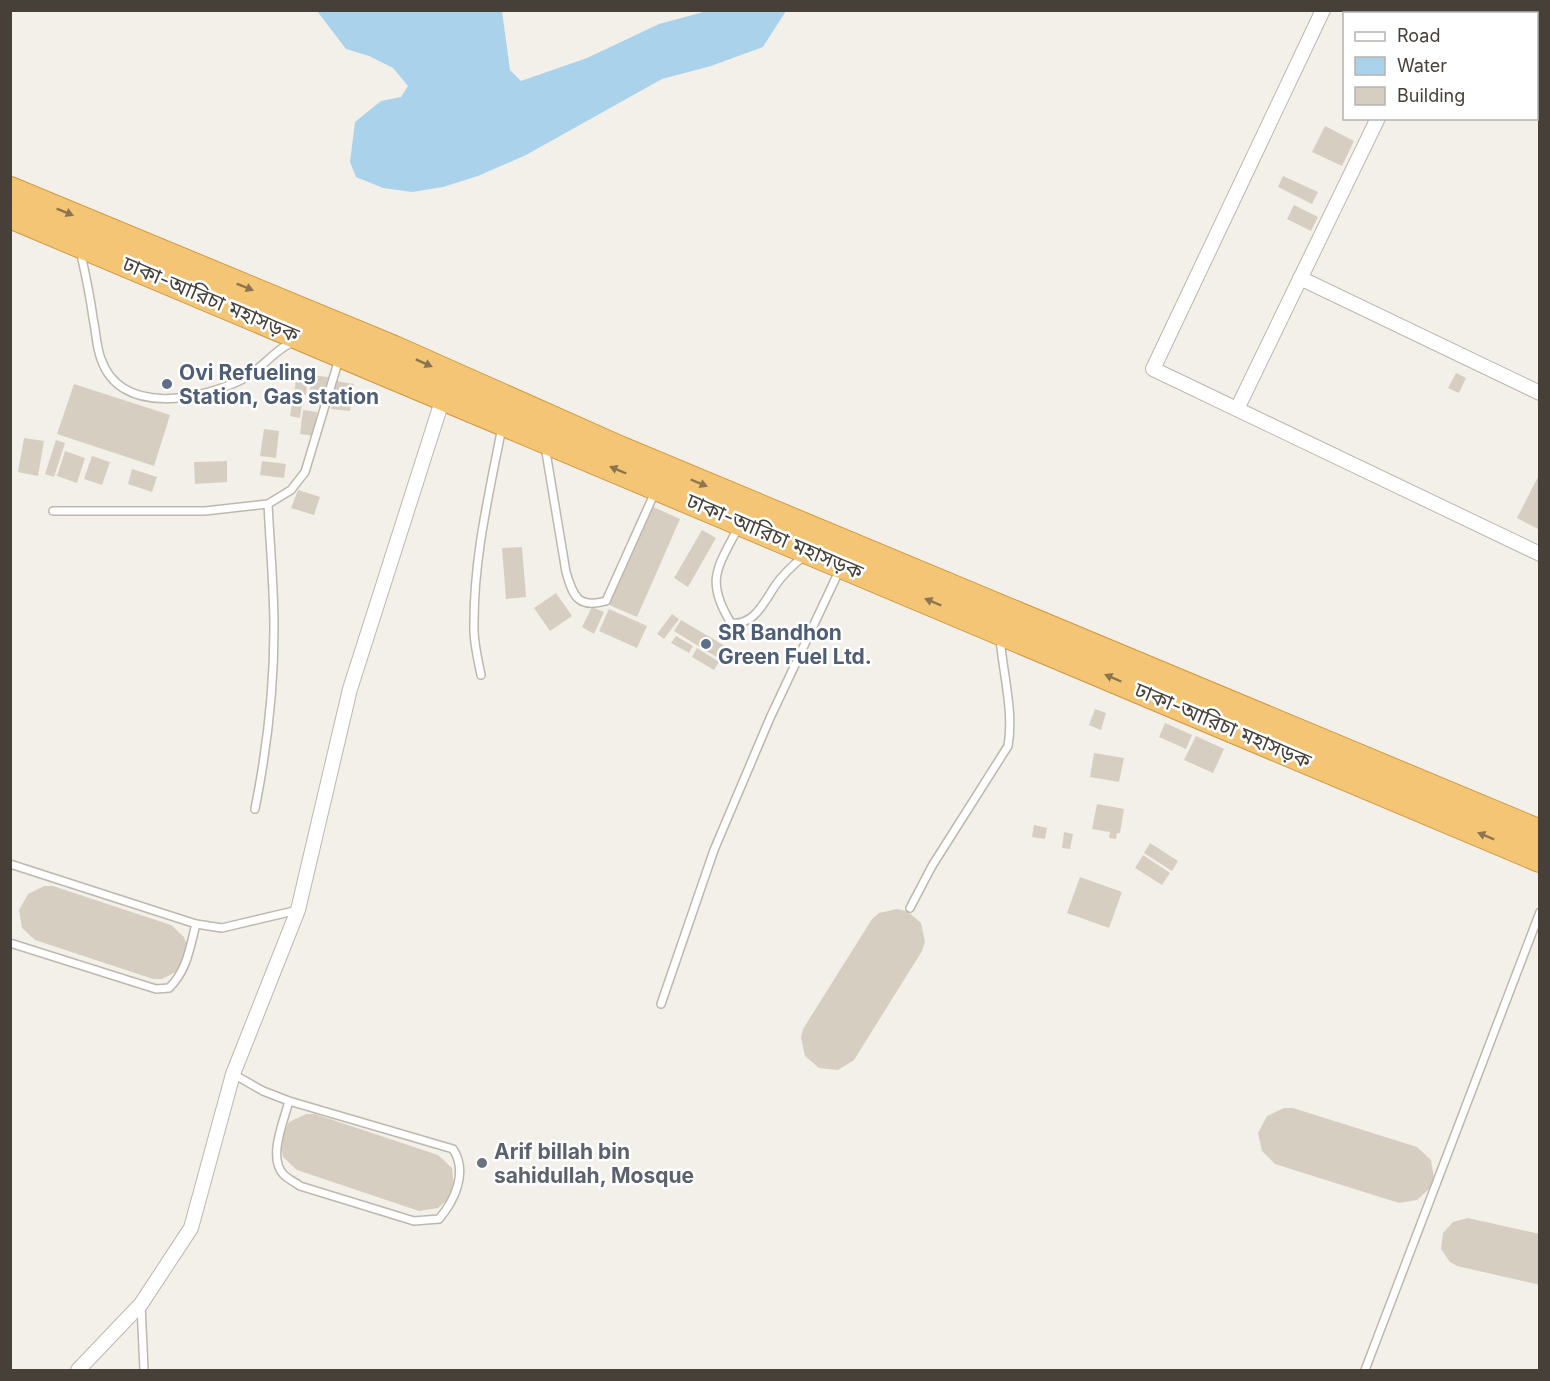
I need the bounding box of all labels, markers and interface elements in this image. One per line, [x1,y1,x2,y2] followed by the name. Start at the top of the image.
[1343,12,1538,120] legend
[1397,25,1440,46] text: Road
[1397,55,1447,76] text: Water
[1397,85,1465,106] text: Building
[56,207,74,217] one-way arrow
[118,250,304,348] street label: ঢাকা-আরিচা মহাসড়ক
[236,283,254,292] one-way arrow
[416,358,434,368] one-way arrow
[179,360,379,409] place label: Ovi Refueling Station, Gas station
[160,377,174,391] marker: Ovi Refueling Station, Gas station
[608,465,626,475] one-way arrow
[691,478,708,487] one-way arrow
[682,487,868,585] street label: ঢাকা-আরিচা মহাসড়ক
[924,597,942,606] one-way arrow
[718,620,872,669] place label: SR Bandhon Green Fuel Ltd.
[699,637,713,651] marker: SR Bandhon Green Fuel Ltd.
[1103,673,1121,683] one-way arrow
[1130,676,1316,774] street label: ঢাকা-আরিচা মহাসড়ক
[1476,831,1494,841] one-way arrow
[494,1139,694,1188] place label: Arif billah bin sahidullah, Mosque
[475,1156,489,1170] marker: Arif billah bin sahidullah, Mosque

